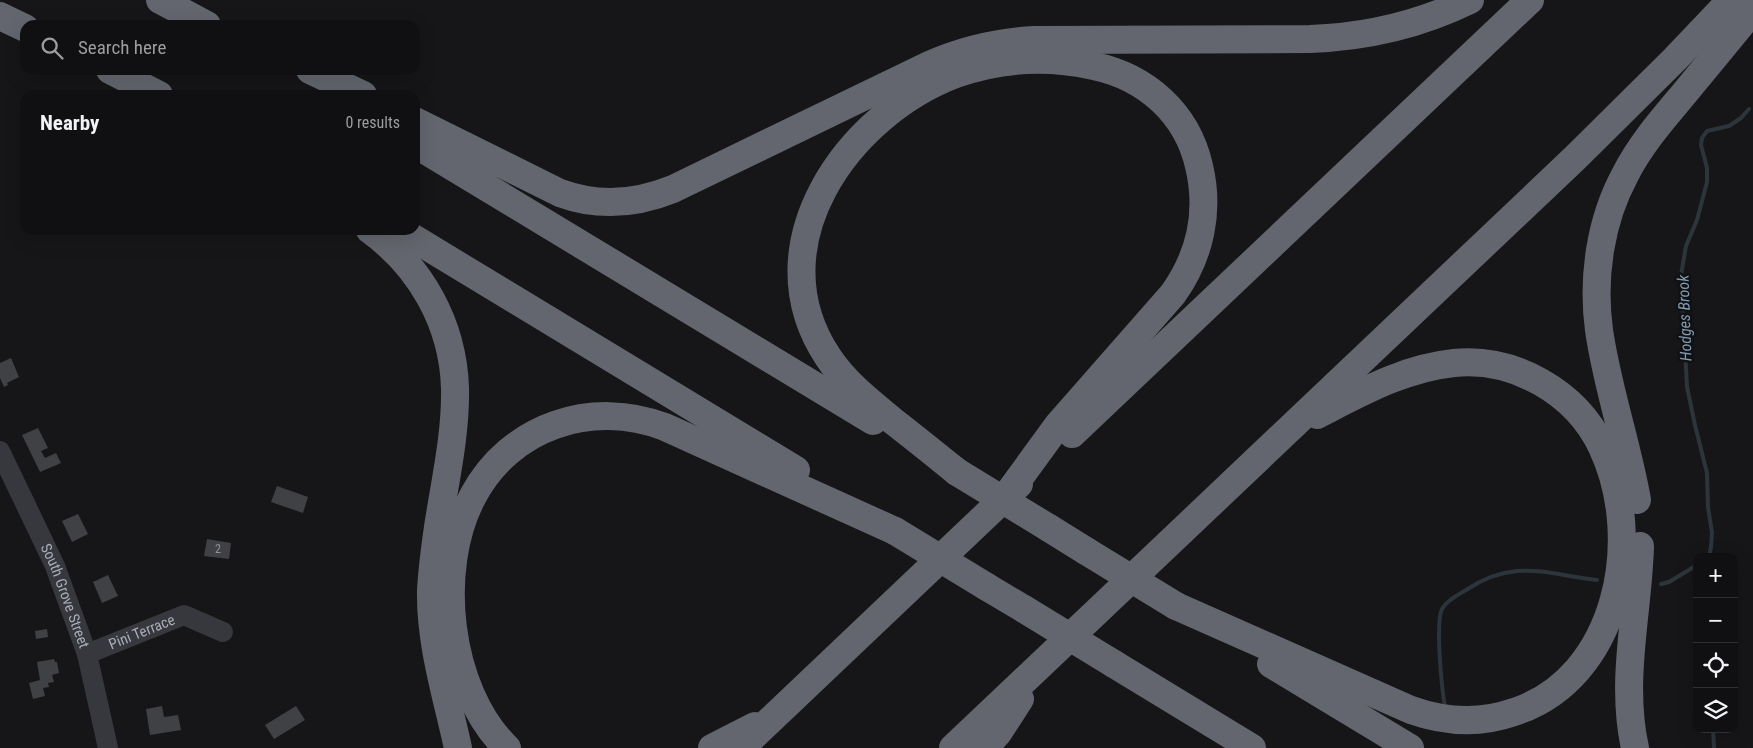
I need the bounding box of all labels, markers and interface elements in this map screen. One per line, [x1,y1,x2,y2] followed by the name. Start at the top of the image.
[20,20,420,75] search box
[38,34,66,62] icon: search
[78,36,166,59] text: Search here
[40,111,99,135] text: Nearby
[345,113,400,132] text: 0 results
[1673,273,1696,361] water label: Hodges Brook
[37,541,93,651] street label: South Grove Street
[215,542,221,556] house number: 2
[1693,553,1738,733] map controls
[1693,553,1738,598] button: +
[1693,598,1738,643] button: −
[106,611,177,653] street label: Pini Terrace
[1693,643,1738,688] button: locate
[1693,688,1738,733] button: layers

